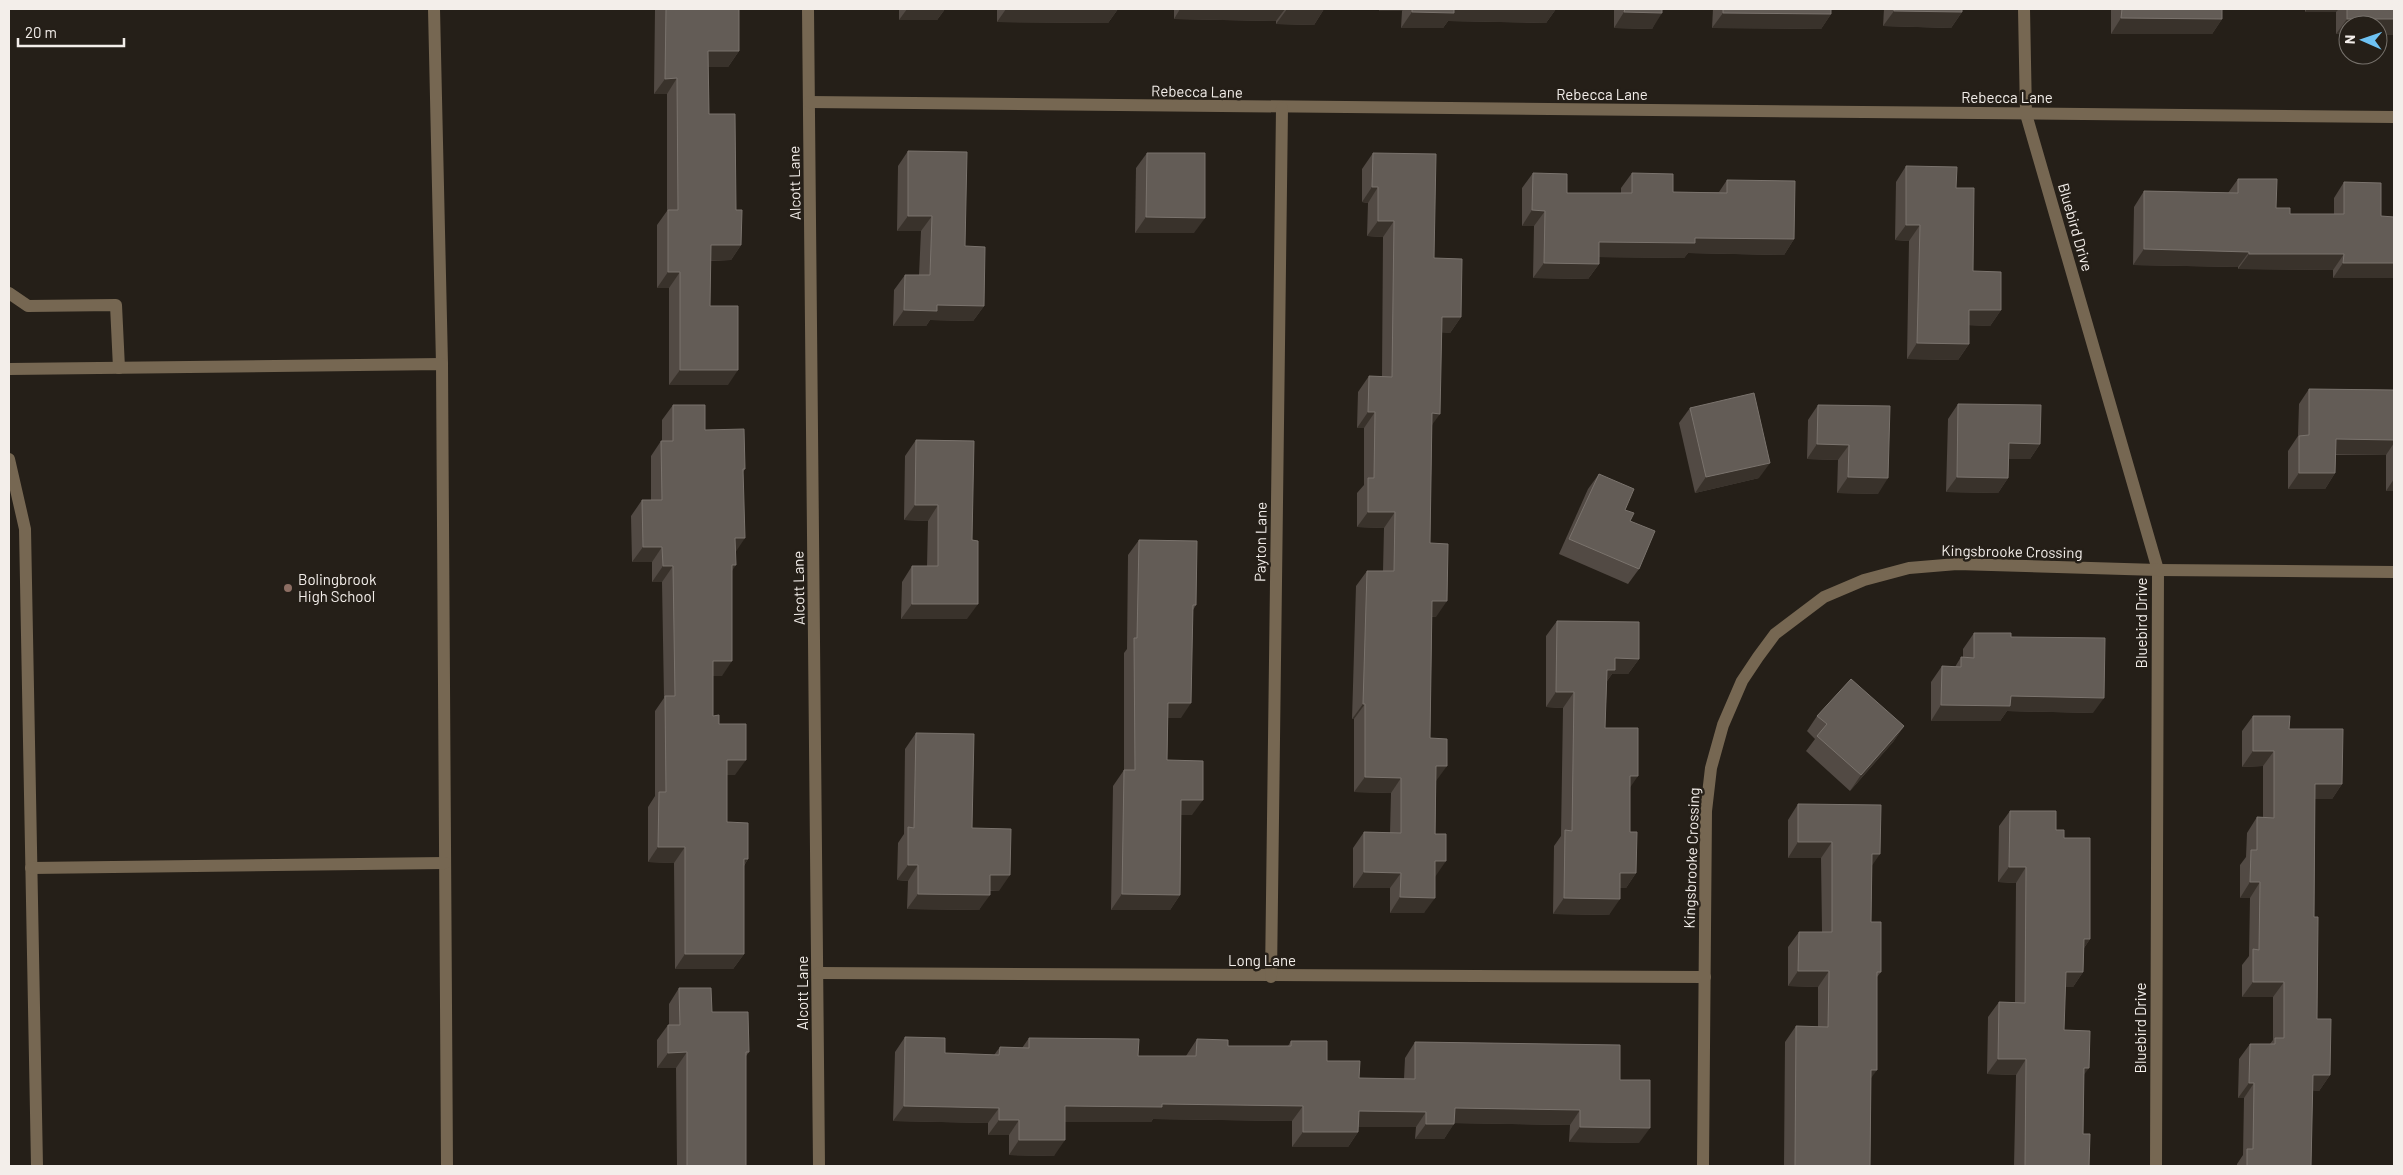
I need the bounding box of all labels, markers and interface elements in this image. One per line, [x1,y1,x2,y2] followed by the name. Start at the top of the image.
[18,15,124,47] scale bar
[2338,15,2388,65] north arrow
[25,23,57,41] text: 20 m
[2341,35,2358,44] text: N
[1151,81,1243,101] street label: Rebecca Lane
[1556,85,1648,103] street label: Rebecca Lane
[1961,88,2053,106] street label: Rebecca Lane
[784,146,804,220] street label: Alcott Lane
[2055,181,2097,273] street label: Bluebird Drive
[1250,502,1270,582] street label: Payton Lane
[1941,541,2083,561] street label: Kingsbrooke Crossing
[788,551,808,625] street label: Alcott Lane
[298,570,377,605] place label: Bolingbrook High School
[2132,578,2150,668] street label: Bluebird Drive
[282,582,294,594] marker: Bolingbrook High School
[1680,787,1702,929] street label: Kingsbrooke Crossing
[1228,951,1296,969] street label: Long Lane
[793,956,811,1030] street label: Alcott Lane
[2131,983,2149,1073] street label: Bluebird Drive

